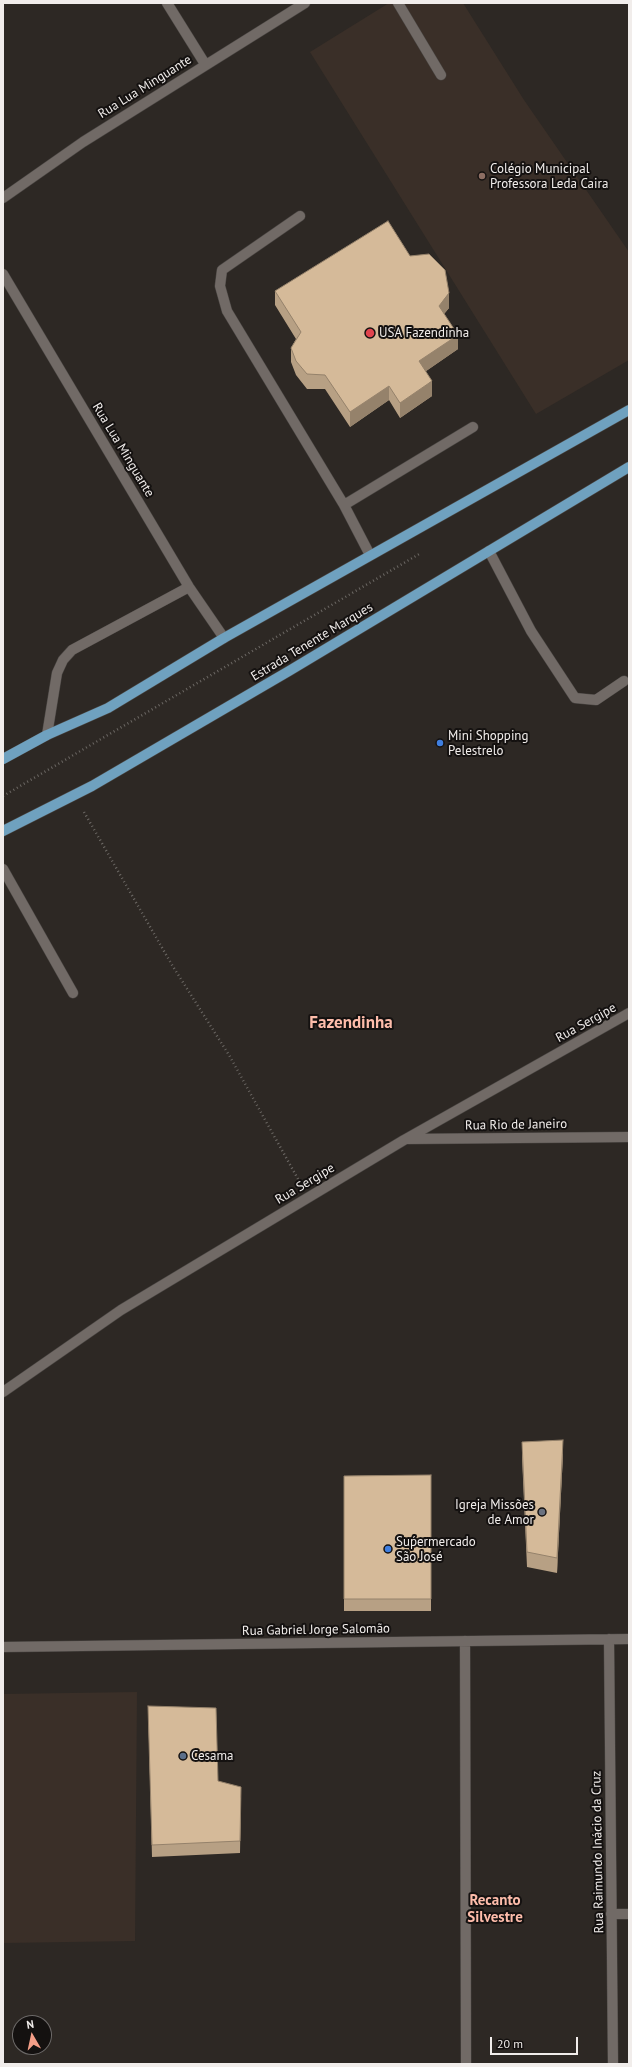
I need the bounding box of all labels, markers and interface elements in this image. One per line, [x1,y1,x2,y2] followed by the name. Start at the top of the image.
[95,52,195,122] street label: Rua Lua Minguante
[490,161,608,192] place label: Colégio Municipal Professora Leda Caira
[477,171,487,181] marker: Colégio Municipal Professora Leda Caira
[379,325,469,341] place label: USA Fazendinha
[364,327,376,339] marker: USA Fazendinha
[89,400,157,500] street label: Rua Lua Minguante
[248,599,376,685] street label: Estrada Tenente Marques
[448,728,528,759] place label: Mini Shopping Pelestrelo
[435,738,445,748] marker: Mini Shopping Pelestrelo
[553,1000,619,1046] street label: Rua Sergipe
[309,1013,393,1033] district label: Fazendinha
[465,1116,567,1134] street label: Rua Rio de Janeiro
[272,1160,338,1208] street label: Rua Sergipe
[455,1497,534,1528] place label: Igreja Missões de Amor
[537,1507,547,1517] marker: Igreja Missões de Amor
[396,1534,476,1565] place label: Suṕermercado São José
[383,1544,393,1554] marker: Suṕermercado São José
[242,1621,390,1639] street label: Rua Gabriel Jorge Salomão
[191,1748,233,1764] place label: Cesama
[178,1751,188,1761] marker: Cesama
[589,1771,607,1933] street label: Rua Raimundo Inácio da Cruz
[467,1892,523,1927] district label: Recanto Silvestre
[12,2015,52,2055] north arrow
[26,2017,35,2032] text: N
[492,2029,580,2055] scale bar
[497,2036,523,2051] text: 20 m

